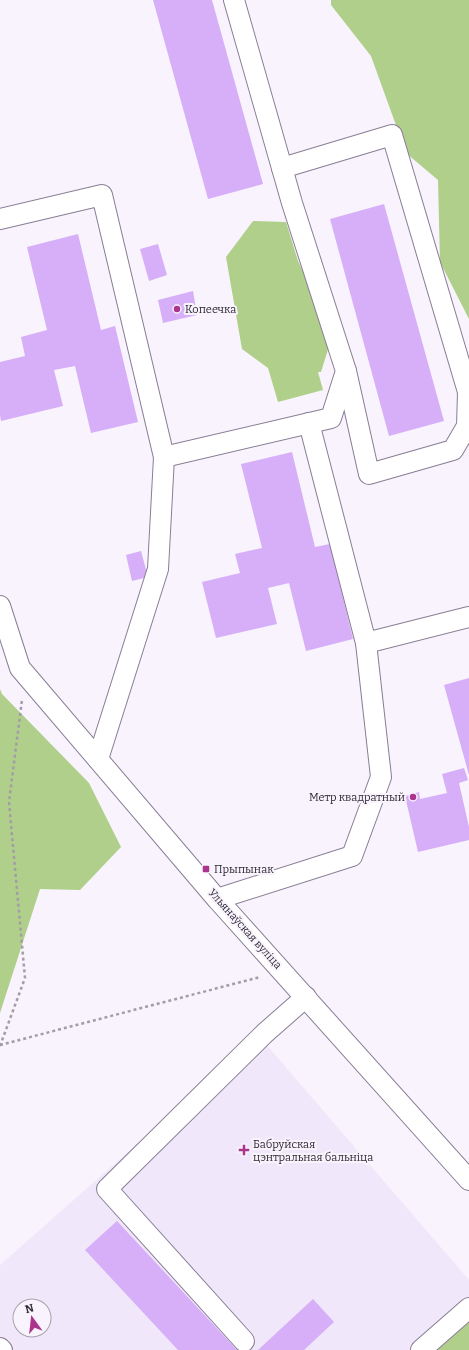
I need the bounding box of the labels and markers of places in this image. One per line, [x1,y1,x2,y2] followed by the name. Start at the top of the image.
[185,303,236,316] place label: Копеечка
[172,304,182,314] marker: Копеечка
[309,791,405,804] place label: Метр квадратный
[408,792,418,802] marker: Метр квадратный
[214,863,274,876] place label: Прыпынак
[201,864,211,874] marker: Прыпынак
[253,1138,373,1164] place label: Бабруйская цэнтральная бальніца
[238,1144,250,1156] marker: Бабруйская цэнтральная бальніца

